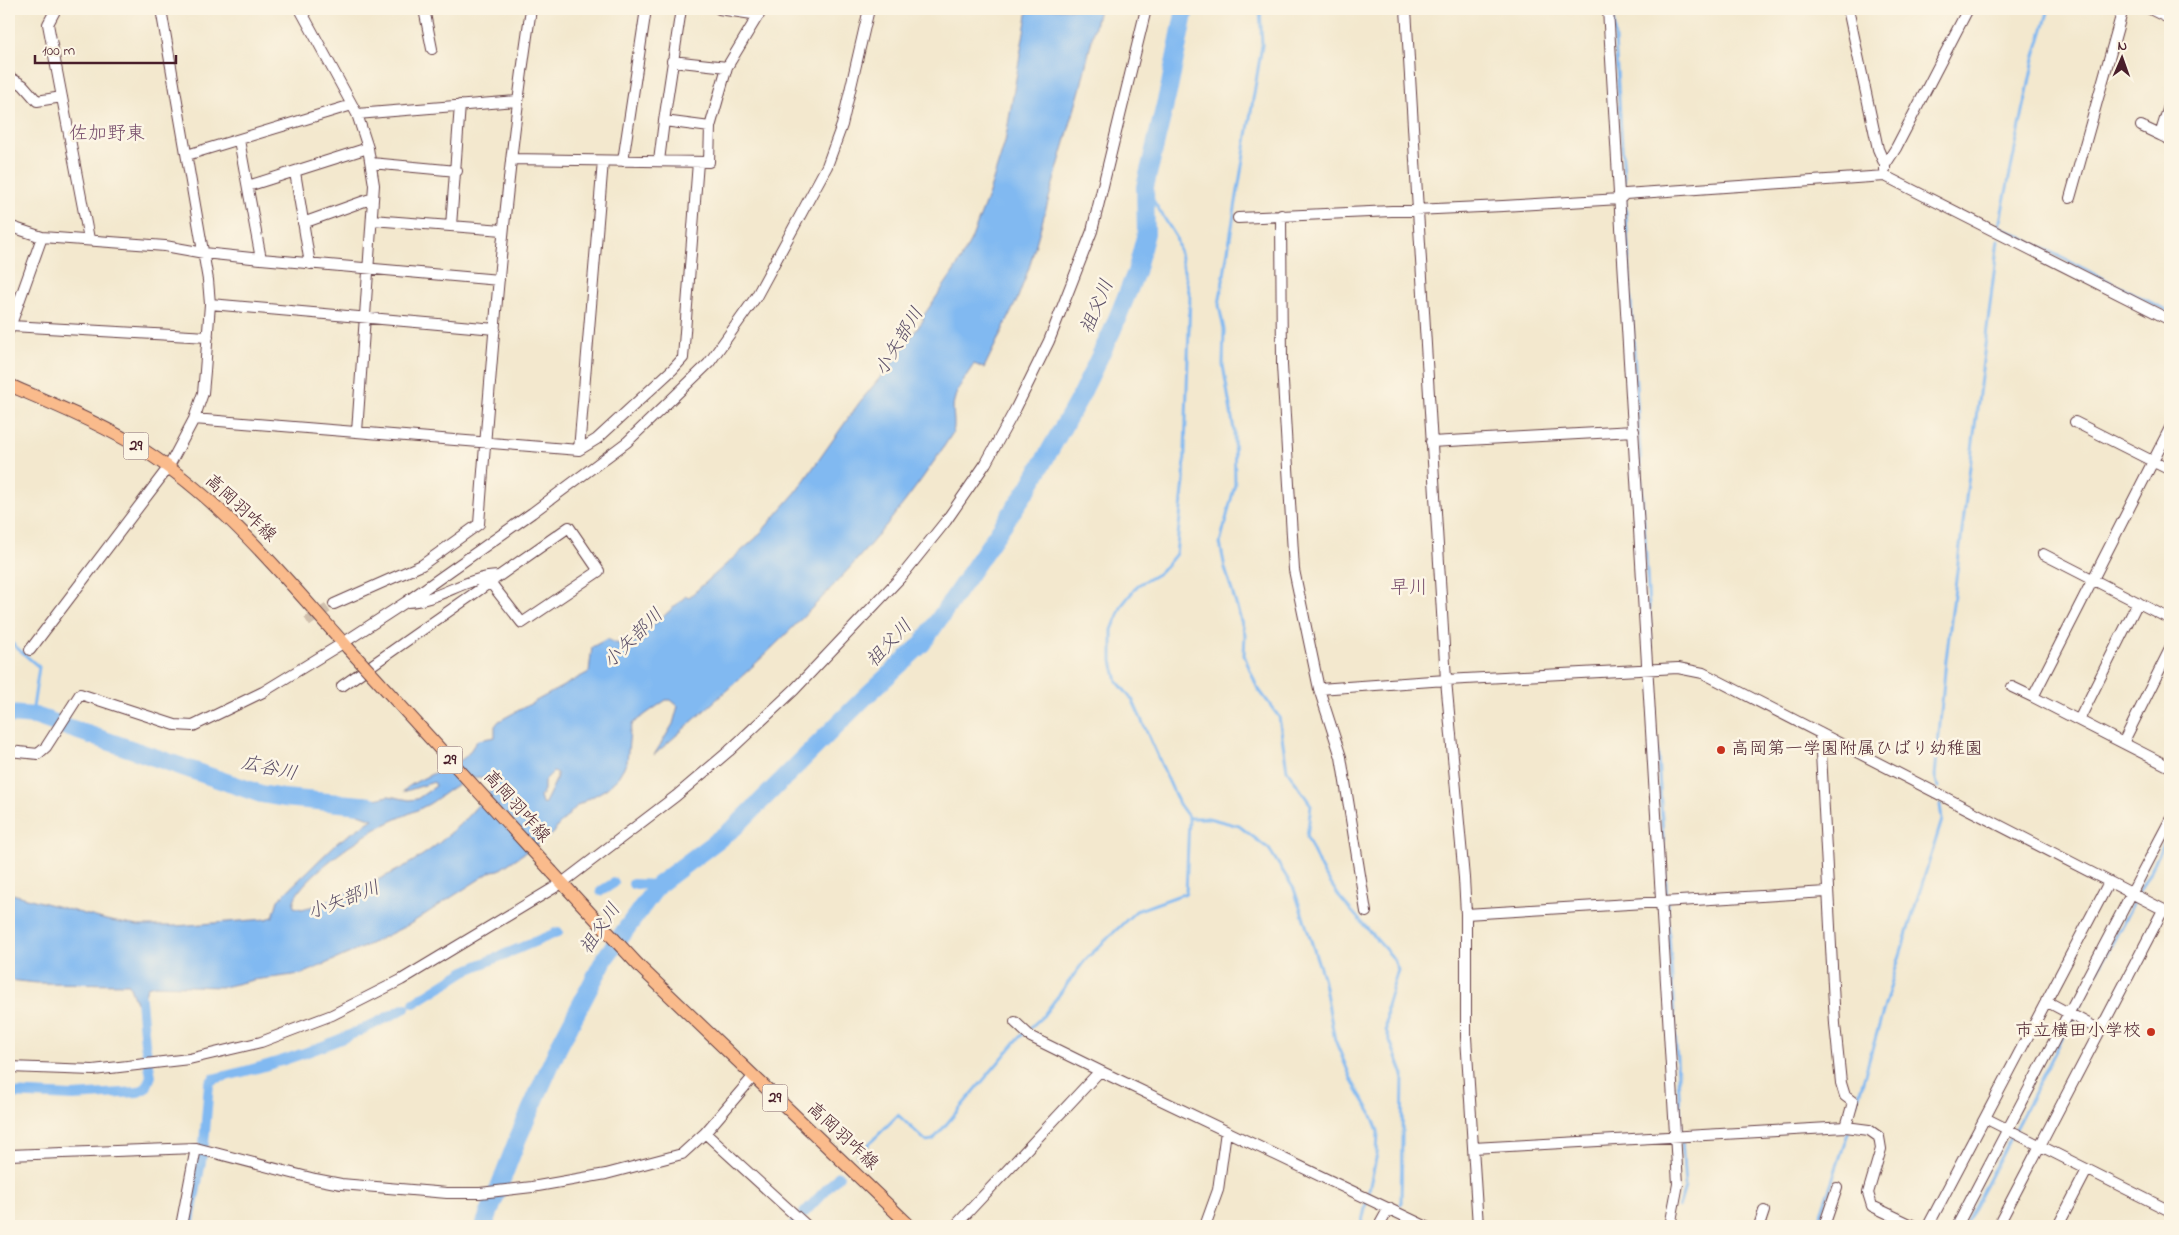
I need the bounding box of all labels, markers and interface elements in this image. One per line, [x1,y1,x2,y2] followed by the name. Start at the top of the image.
[35,32,176,64] scale bar
[2096,32,2146,82] north arrow
[2117,36,2127,57] text: N
[42,40,75,62] text: 100 m
[69,121,145,148] district label: 佐加野東
[1074,275,1122,339] water label: 祖父川
[869,302,931,382] water label: 小矢部川
[124,432,148,460] road number: 29
[198,469,282,549] street label: 高岡羽咋線
[1390,575,1428,602] district label: 早川
[598,603,670,675] water label: 小矢部川
[861,614,919,674] water label: 祖父川
[1731,737,1983,763] place label: 高岡第一学園附属ひばり幼稚園
[1715,744,1727,756] marker: 高岡第一学園附属ひばり幼稚園
[438,746,462,774] road number: 29
[238,750,300,788] water label: 広谷川
[476,765,556,849] street label: 高岡羽咋線
[304,875,384,927] water label: 小矢部川
[574,898,628,960] water label: 祖父川
[2015,1019,2141,1045] place label: 市立横田小学校
[2145,1026,2157,1038] marker: 市立横田小学校
[762,1084,788,1112] road number: 29
[800,1097,884,1177] street label: 高岡羽咋線

